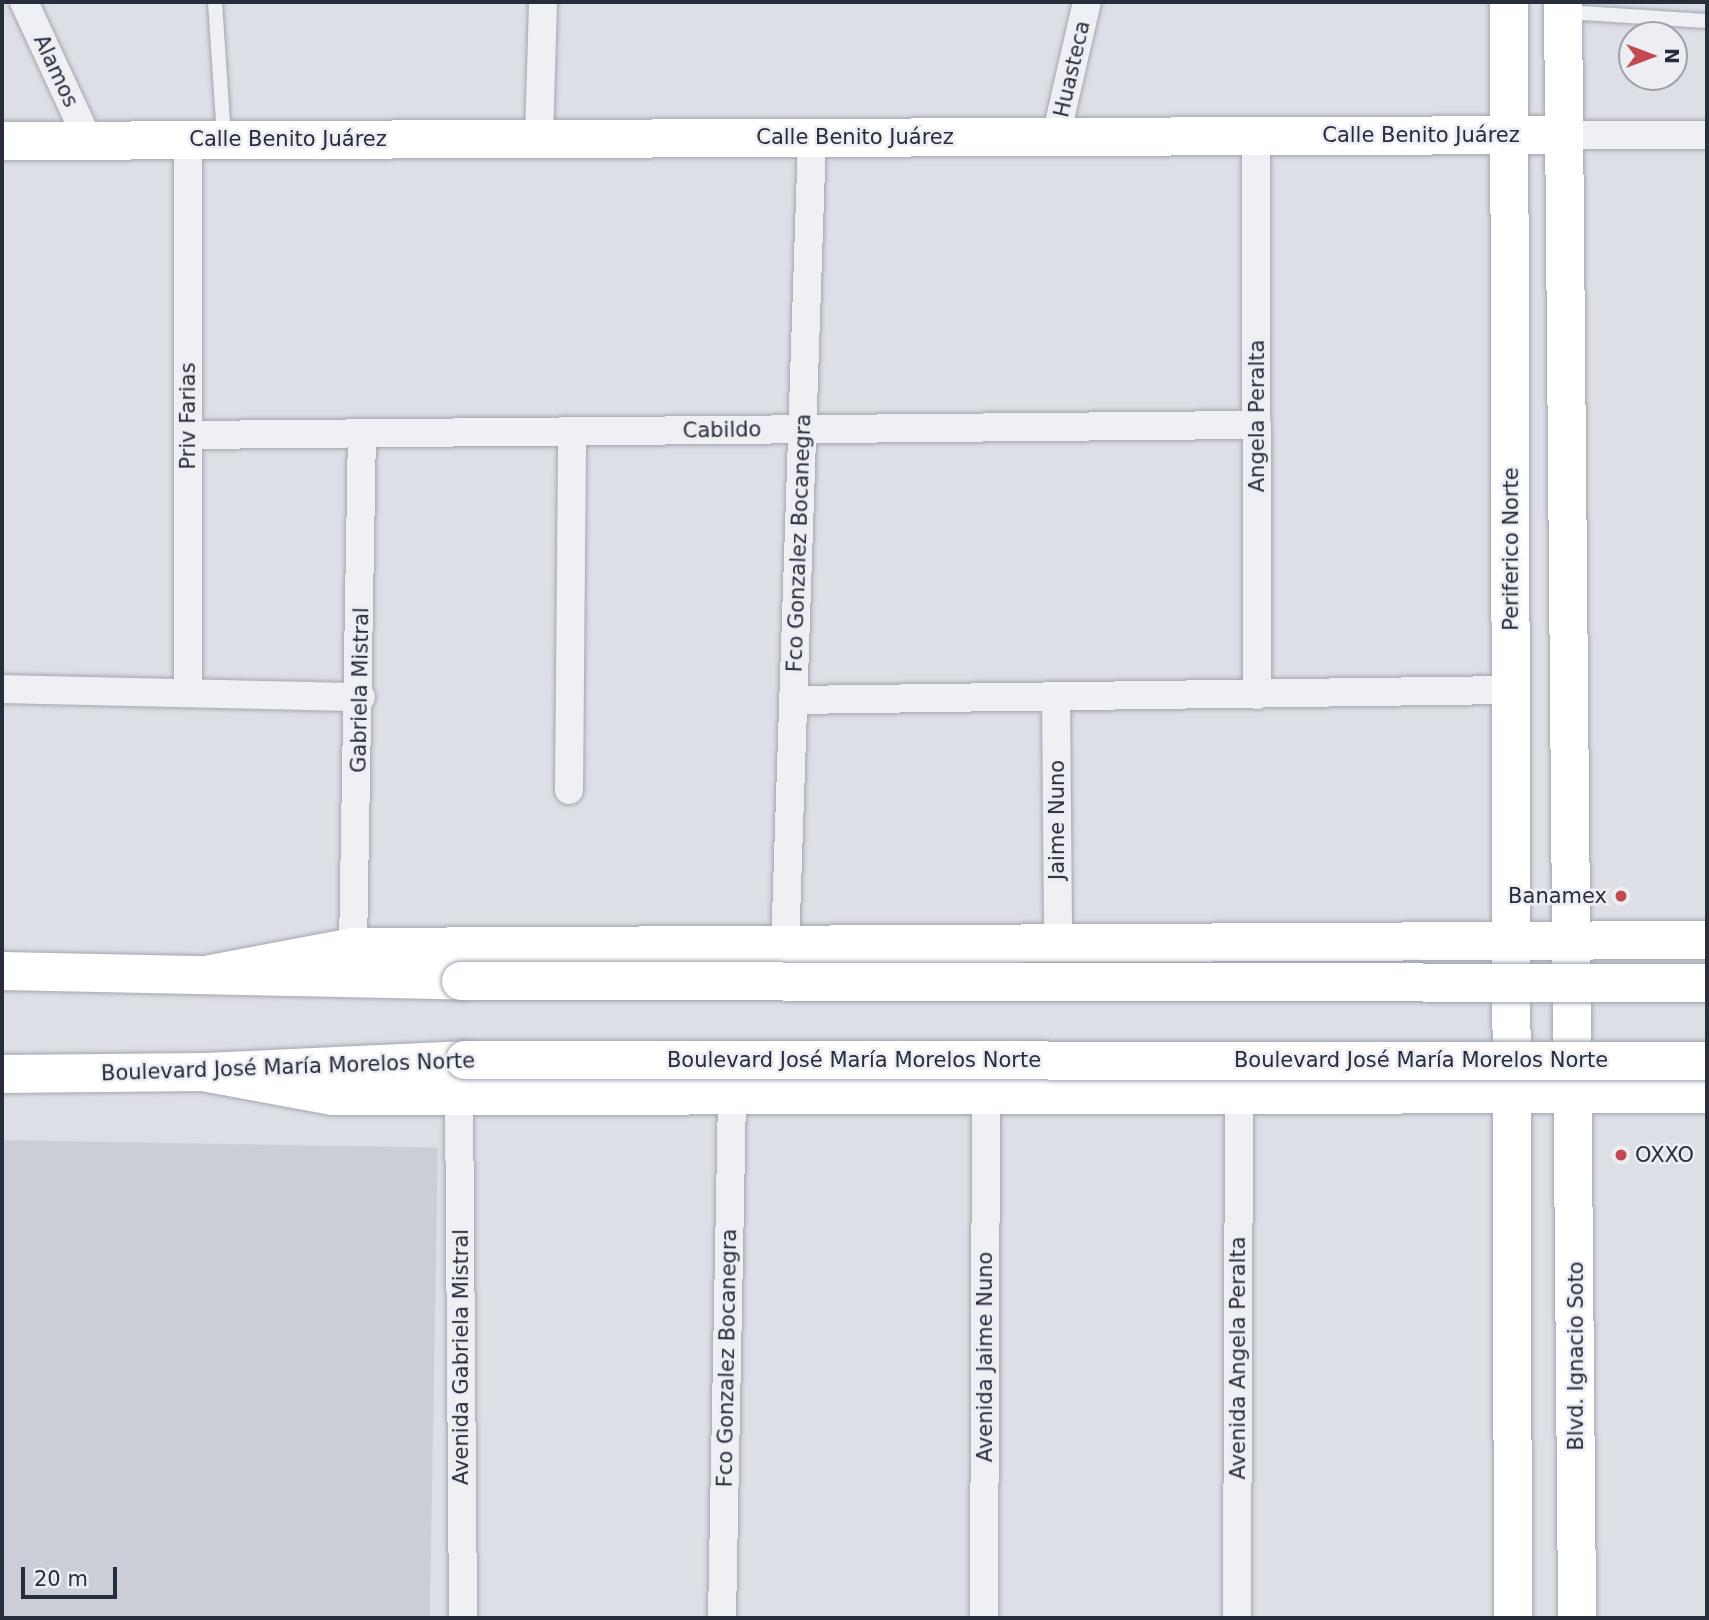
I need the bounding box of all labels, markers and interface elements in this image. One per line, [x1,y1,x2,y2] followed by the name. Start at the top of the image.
[1049,18,1095,120] street label: Huasteca
[1618,21,1688,91] north arrow
[28,31,84,111] street label: Alamos
[1661,48,1683,64] text: N
[1322,122,1520,148] street label: Calle Benito Juárez
[756,124,954,150] street label: Calle Benito Juárez
[189,126,387,152] street label: Calle Benito Juárez
[1244,340,1270,492] street label: Angela Peralta
[175,362,201,470] street label: Priv Farias
[782,413,816,673] street label: Fco Gonzalez Bocanegra
[682,417,762,443] street label: Cabildo
[1498,467,1524,631] street label: Periferico Norte
[346,607,374,773] street label: Gabriela Mistral
[1044,760,1070,880] street label: Jaime Nuno
[1508,883,1607,909] place label: Banamex
[1613,888,1629,904] marker: Banamex
[667,1047,1041,1073] street label: Boulevard José María Morelos Norte
[1234,1047,1608,1073] street label: Boulevard José María Morelos Norte
[101,1048,475,1086] street label: Boulevard José María Morelos Norte
[1635,1142,1694,1168] place label: OXXO
[1613,1147,1629,1163] marker: OXXO
[712,1228,742,1488] street label: Fco Gonzalez Bocanegra
[448,1229,474,1485] street label: Avenida Gabriela Mistral
[1225,1236,1251,1480] street label: Avenida Angela Peralta
[972,1252,998,1462] street label: Avenida Jaime Nuno
[1563,1261,1589,1451] street label: Blvd. Ignacio Soto
[24,1554,121,1598] scale bar
[34,1567,88,1591] text: 20 m

